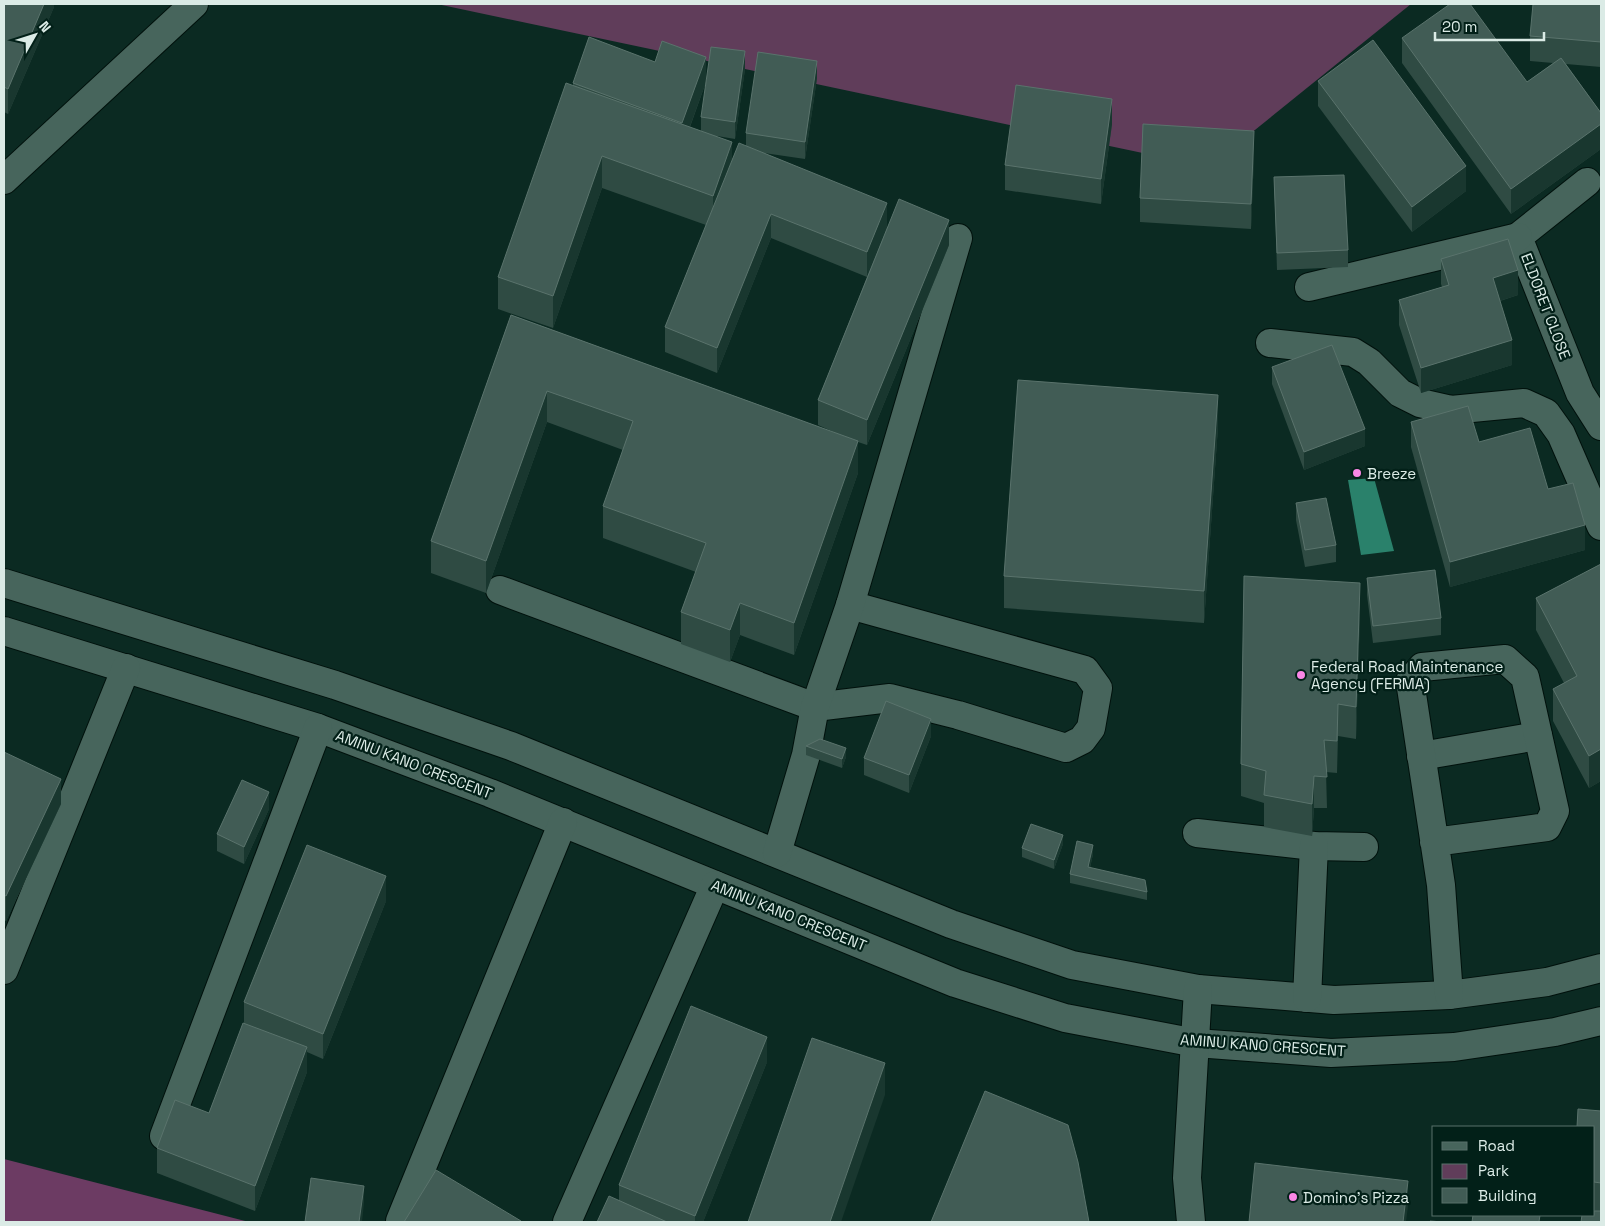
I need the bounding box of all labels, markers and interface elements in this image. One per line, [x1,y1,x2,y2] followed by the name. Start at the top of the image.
[10,10,60,60] north arrow
[1435,10,1544,42] scale bar
[1442,17,1477,36] text: 20 m
[35,18,55,36] text: N
[1517,250,1575,362] street label: ELDORET CLOSE
[1367,464,1416,483] place label: Breeze
[1351,467,1363,479] marker: Breeze
[1311,657,1503,694] place label: Federal Road Maintenance Agency (FERMA)
[1295,669,1307,681] marker: Federal Road Maintenance Agency (FERMA)
[333,725,495,803] street label: AMINU KANO CRESCENT
[709,875,870,955] street label: AMINU KANO CRESCENT
[1180,1030,1347,1060] street label: AMINU KANO CRESCENT
[1432,1126,1595,1216] legend
[1478,1136,1515,1155] text: Road
[1478,1161,1509,1180] text: Park
[1478,1186,1537,1205] text: Building
[1303,1188,1410,1207] place label: Domino's Pizza
[1287,1191,1299,1203] marker: Domino's Pizza

